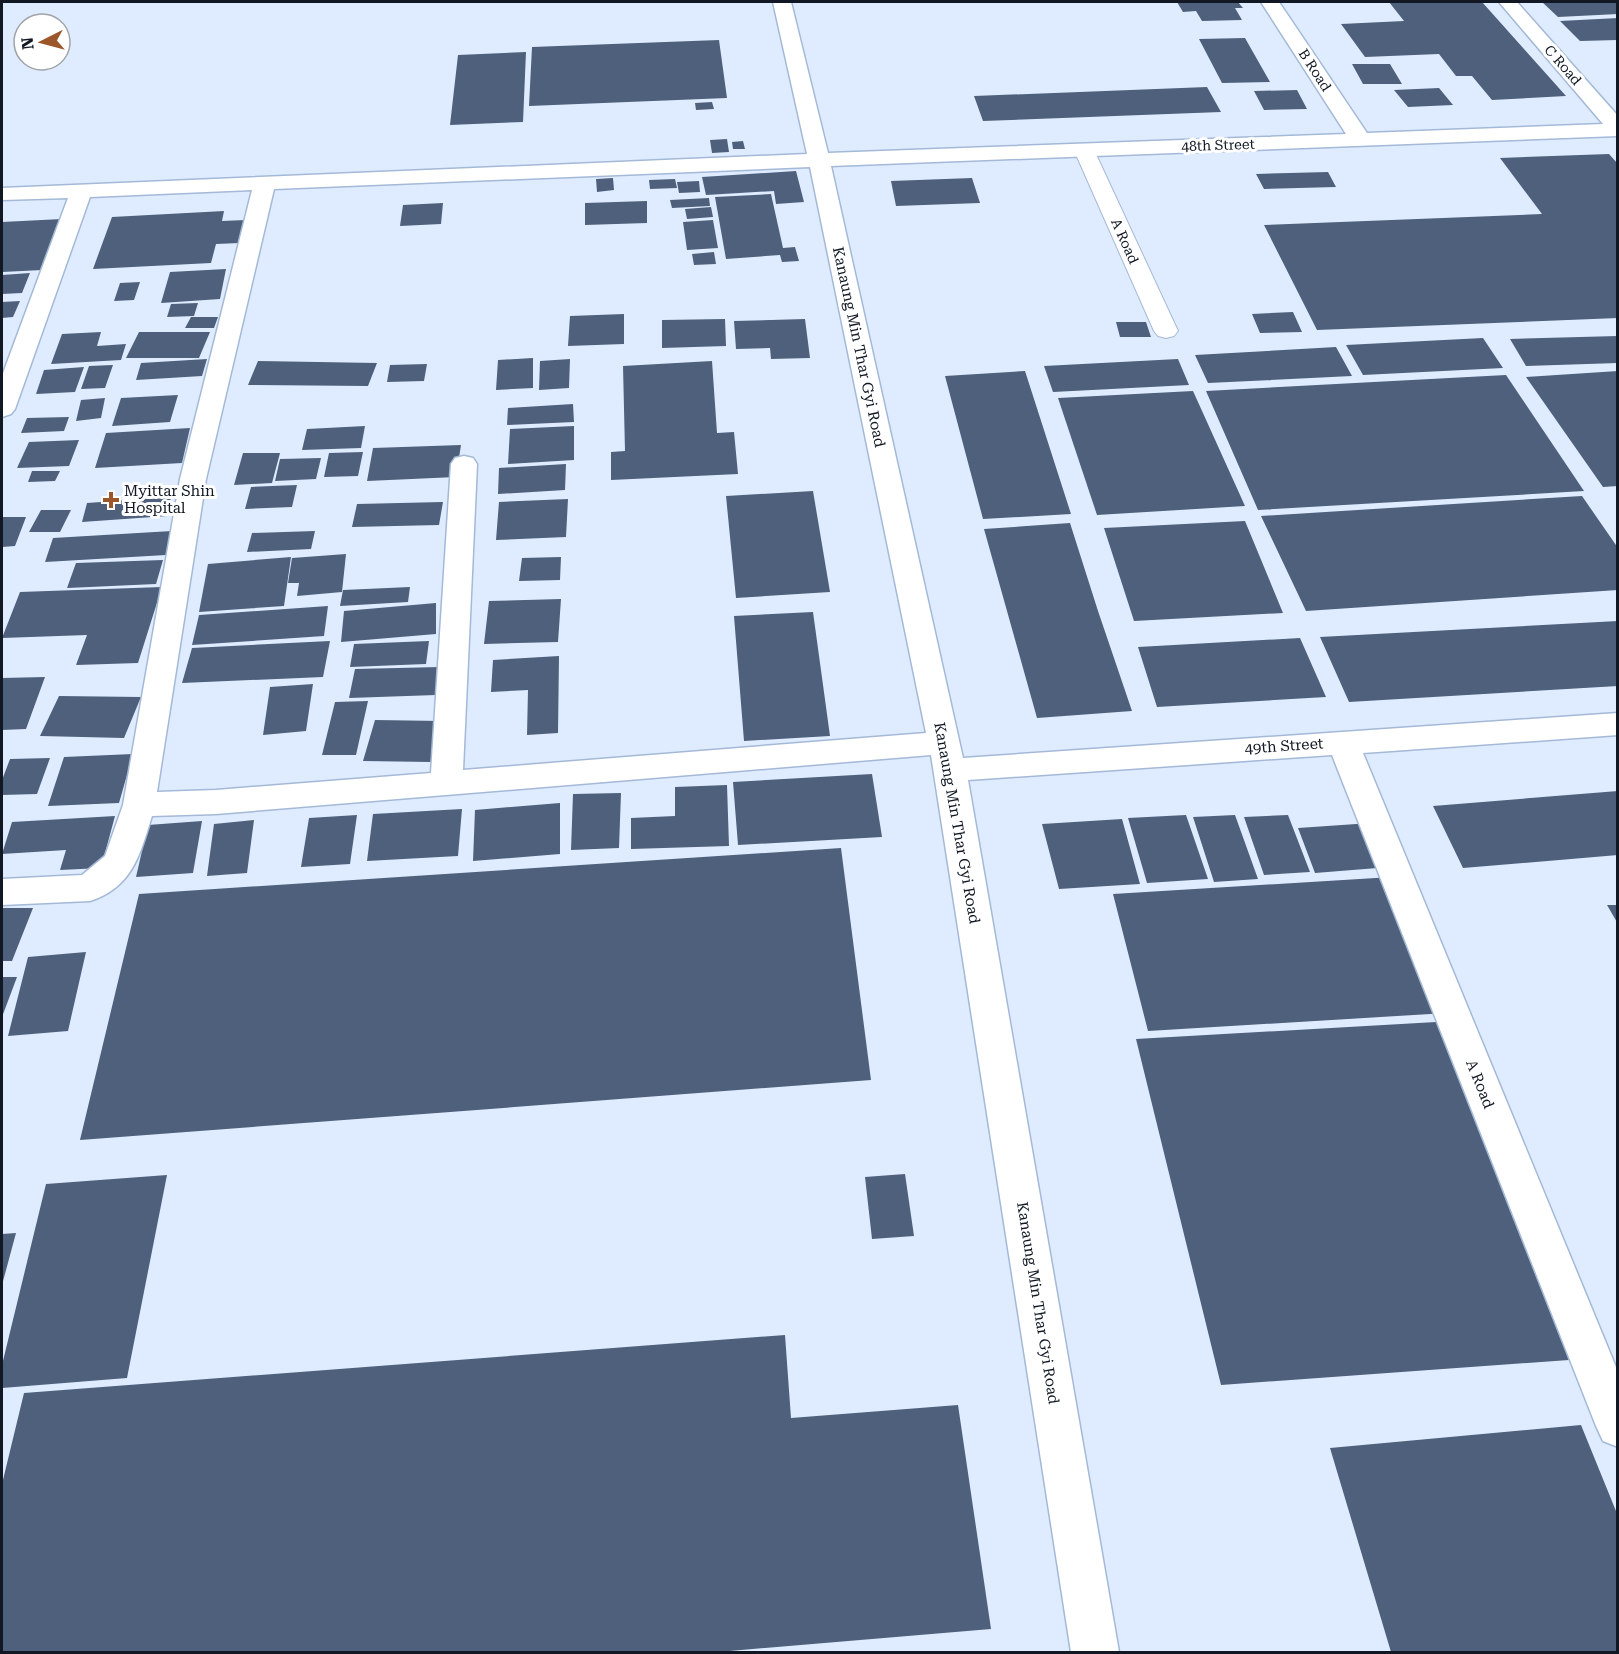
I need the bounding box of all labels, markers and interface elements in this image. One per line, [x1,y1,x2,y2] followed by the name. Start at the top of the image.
[12,12,72,72] north arrow
[17,36,38,51] text: N
[1541,42,1585,88] street label: C Road
[1295,46,1335,94] street label: B Road
[1181,136,1255,154] street label: 48th Street
[1108,216,1142,266] street label: A Road
[829,245,889,449] street label: Kanaung Min Thar Gyi Road
[124,482,215,517] place label: Myittar Shin Hospital
[102,491,120,509] marker: Myittar Shin Hospital
[930,721,984,926] street label: Kanaung Min Thar Gyi Road
[1244,734,1324,758] street label: 49th Street
[1462,1057,1498,1111] street label: A Road
[1013,1201,1063,1406] street label: Kanaung Min Thar Gyi Road

